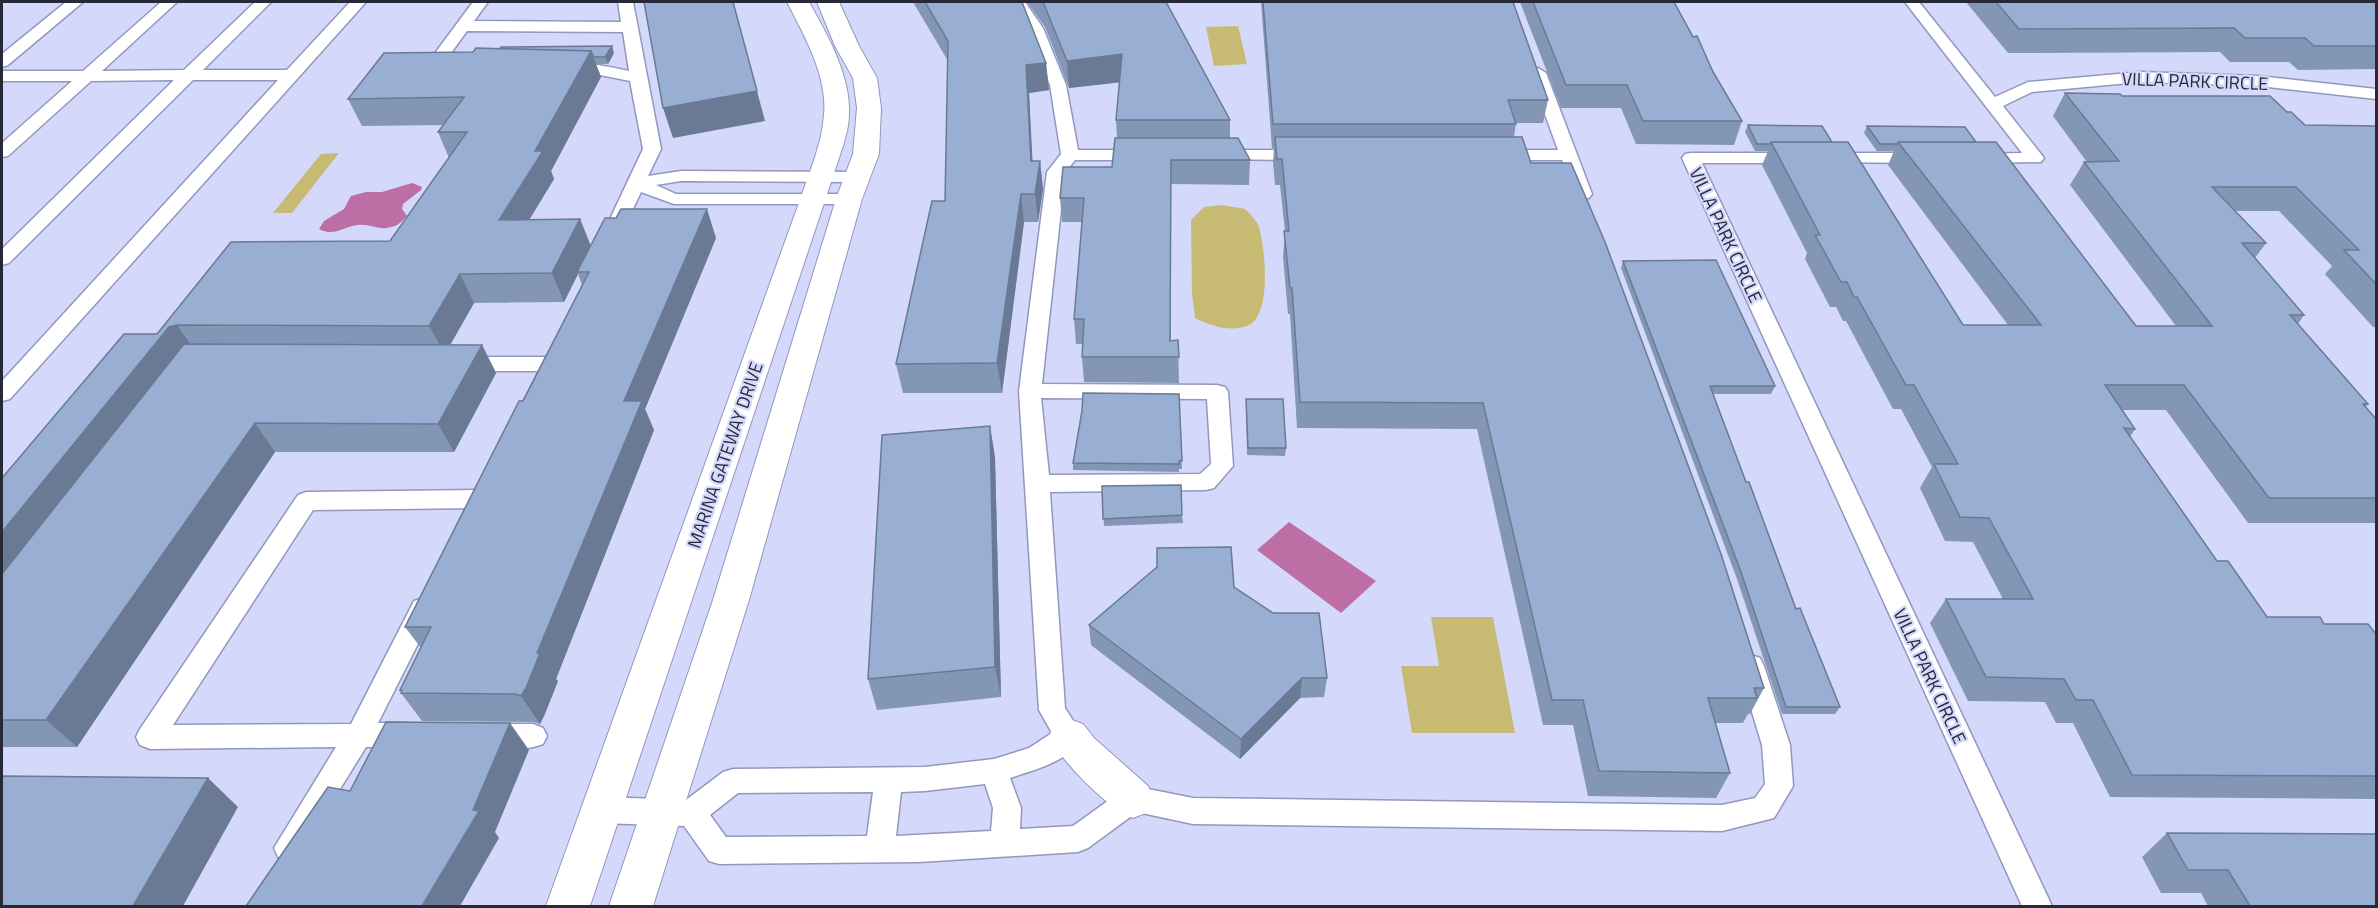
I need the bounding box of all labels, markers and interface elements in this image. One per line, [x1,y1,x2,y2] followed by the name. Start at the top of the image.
[2121,65,2269,97] street label: VILLA PARK CIRCLE
[1683,163,1769,307] street label: VILLA PARK CIRCLE
[680,358,770,552] street label: MARINA GATEWAY DRIVE
[1887,604,1973,748] street label: VILLA PARK CIRCLE

